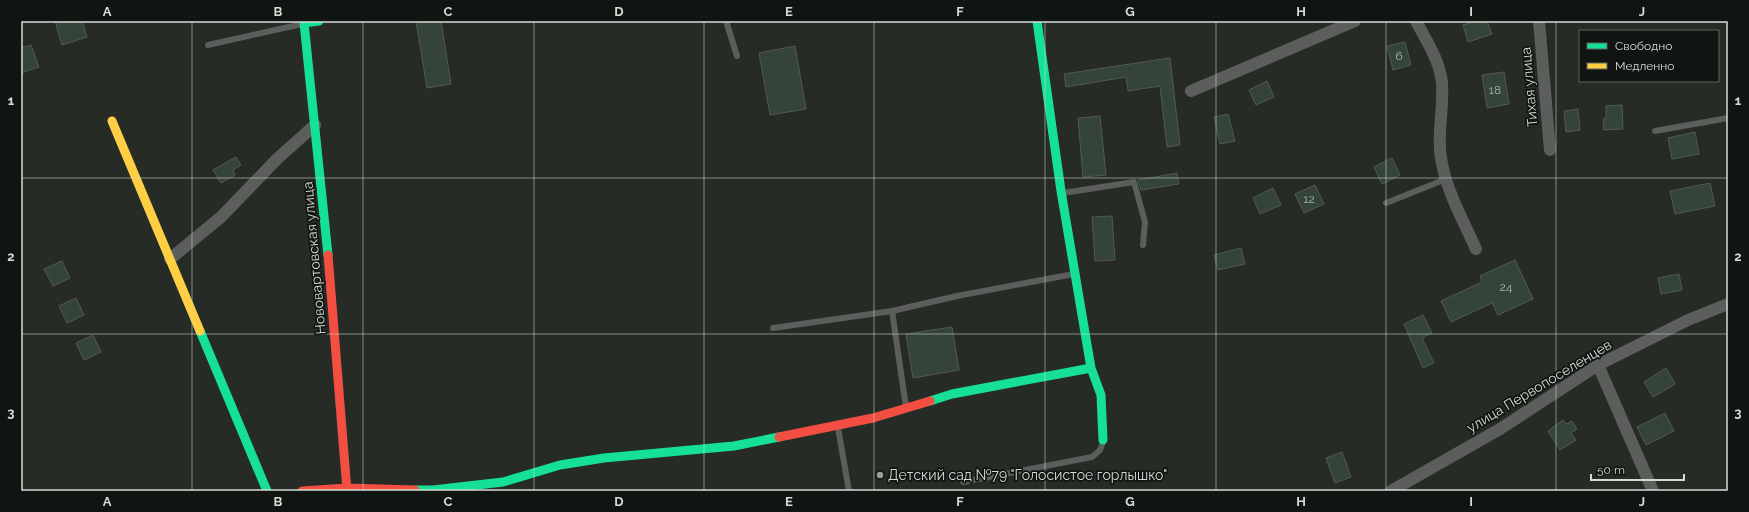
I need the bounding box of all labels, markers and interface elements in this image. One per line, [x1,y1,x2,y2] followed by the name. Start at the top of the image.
[103,4,112,19] text: A
[274,4,283,19] text: B
[444,4,453,19] text: C
[614,4,624,19] text: D
[785,4,793,19] text: E
[956,4,964,19] text: F
[1125,4,1135,19] text: G
[1296,4,1306,19] text: H
[1469,4,1473,19] text: I
[1639,4,1645,19] text: J
[1579,30,1719,82] legend
[1615,39,1672,53] text: Свободно
[1518,46,1540,128] street label: Тихая улица
[1395,49,1403,63] house number: 6
[1615,59,1674,73] text: Медленно
[1489,83,1501,97] house number: 18
[8,93,15,108] text: 1
[1735,93,1742,108] text: 1
[299,181,329,335] street label: Нововартовская улица
[1303,192,1315,206] house number: 12
[7,249,15,264] text: 2
[1734,249,1742,264] text: 2
[1500,280,1513,294] house number: 24
[1464,336,1614,436] street label: улица Первопоселенцев
[7,405,15,420] text: 3
[1734,405,1742,420] text: 3
[1591,456,1684,482] scale bar
[1597,463,1625,477] text: 50 m
[888,467,1167,483] place label: Детский сад №79 "Голосистое горлышко"
[875,470,885,480] marker: Детский сад №79 "Голосистое горлышко"
[103,494,112,509] text: A
[274,494,283,509] text: B
[444,494,453,509] text: C
[614,494,624,509] text: D
[785,494,793,509] text: E
[956,494,964,509] text: F
[1125,494,1135,509] text: G
[1296,494,1306,509] text: H
[1469,494,1473,509] text: I
[1639,494,1645,509] text: J

